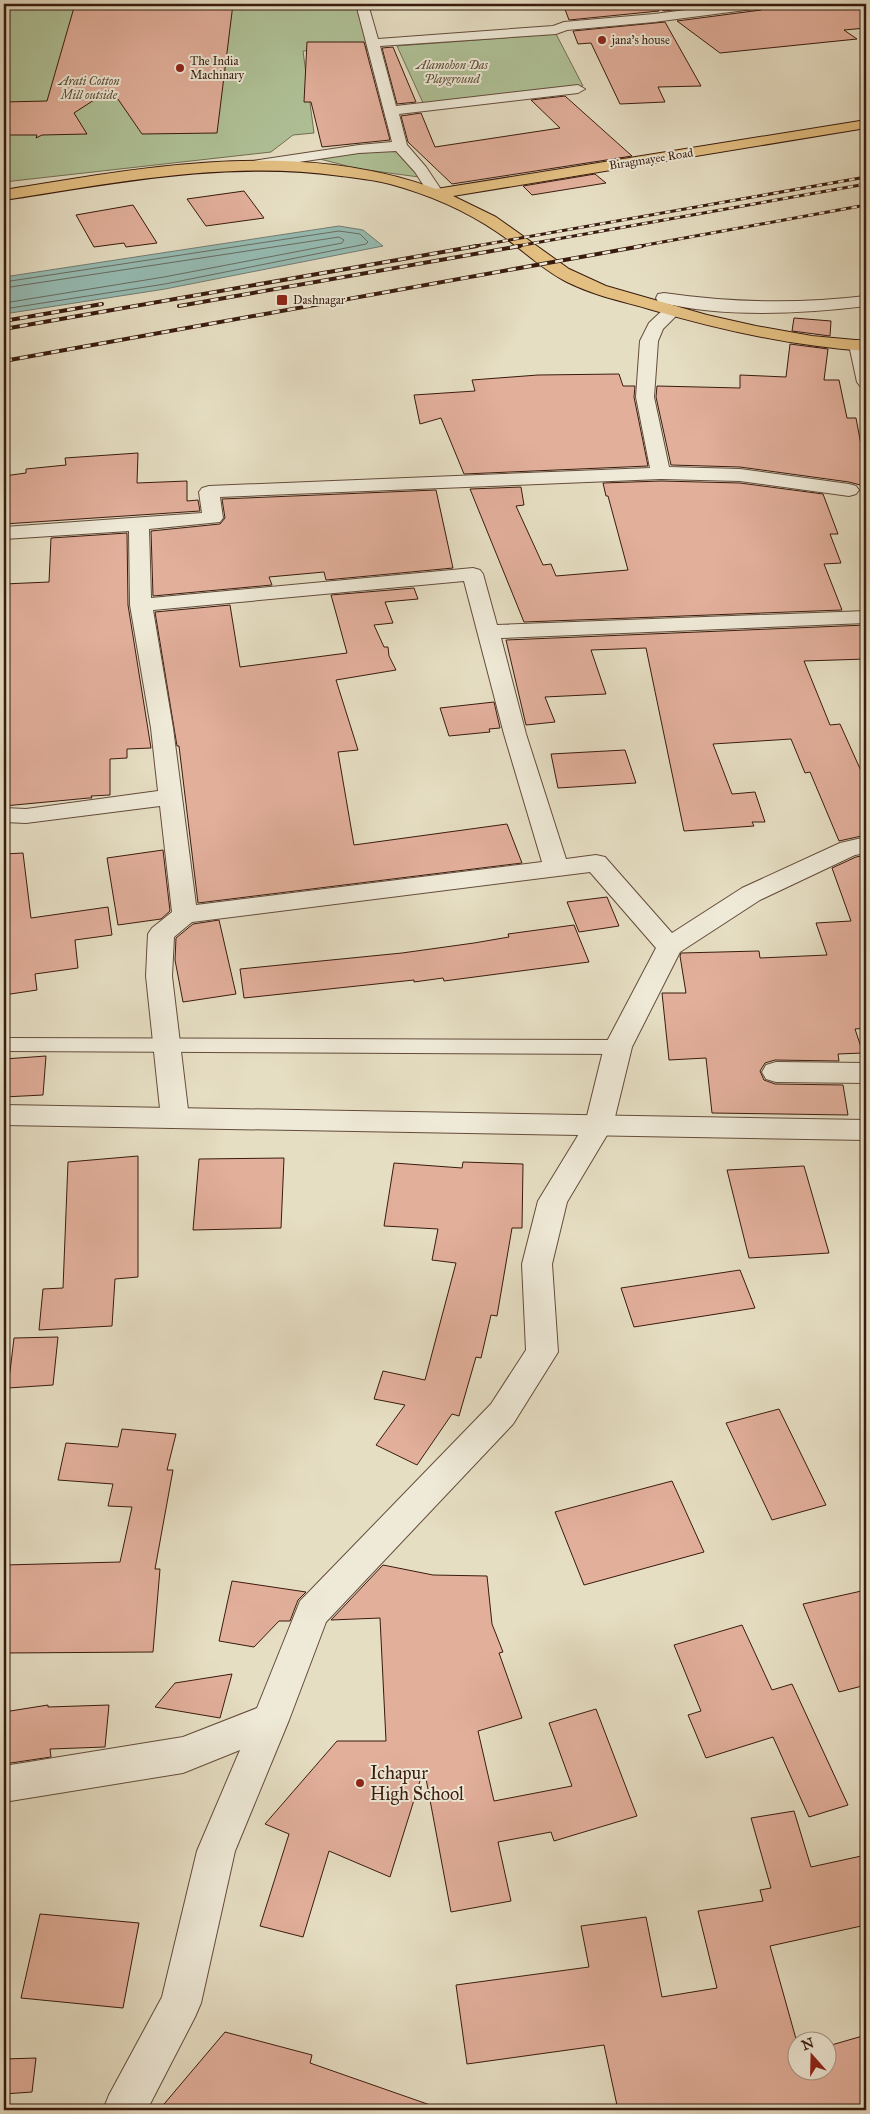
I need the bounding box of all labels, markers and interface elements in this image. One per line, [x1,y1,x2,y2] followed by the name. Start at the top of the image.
[610,33,670,47] place label: jana's house
[596,34,608,46] marker: jana's house
[190,54,245,82] place label: The India Machinary
[414,58,489,86] park label: Alamohon Das Playground
[174,62,186,74] marker: The India Machinary
[56,74,120,102] park label: Arati Cotton Mill outside
[608,145,694,174] street label: Biragmayee Road
[275,293,289,307] marker: Dashnagar
[293,293,346,308] place label: Dashnagar
[370,1762,464,1806] place label: Ichapur High School
[354,1777,366,1789] marker: Ichapur High School
[788,2032,838,2082] north arrow
[799,2034,816,2054] text: N

